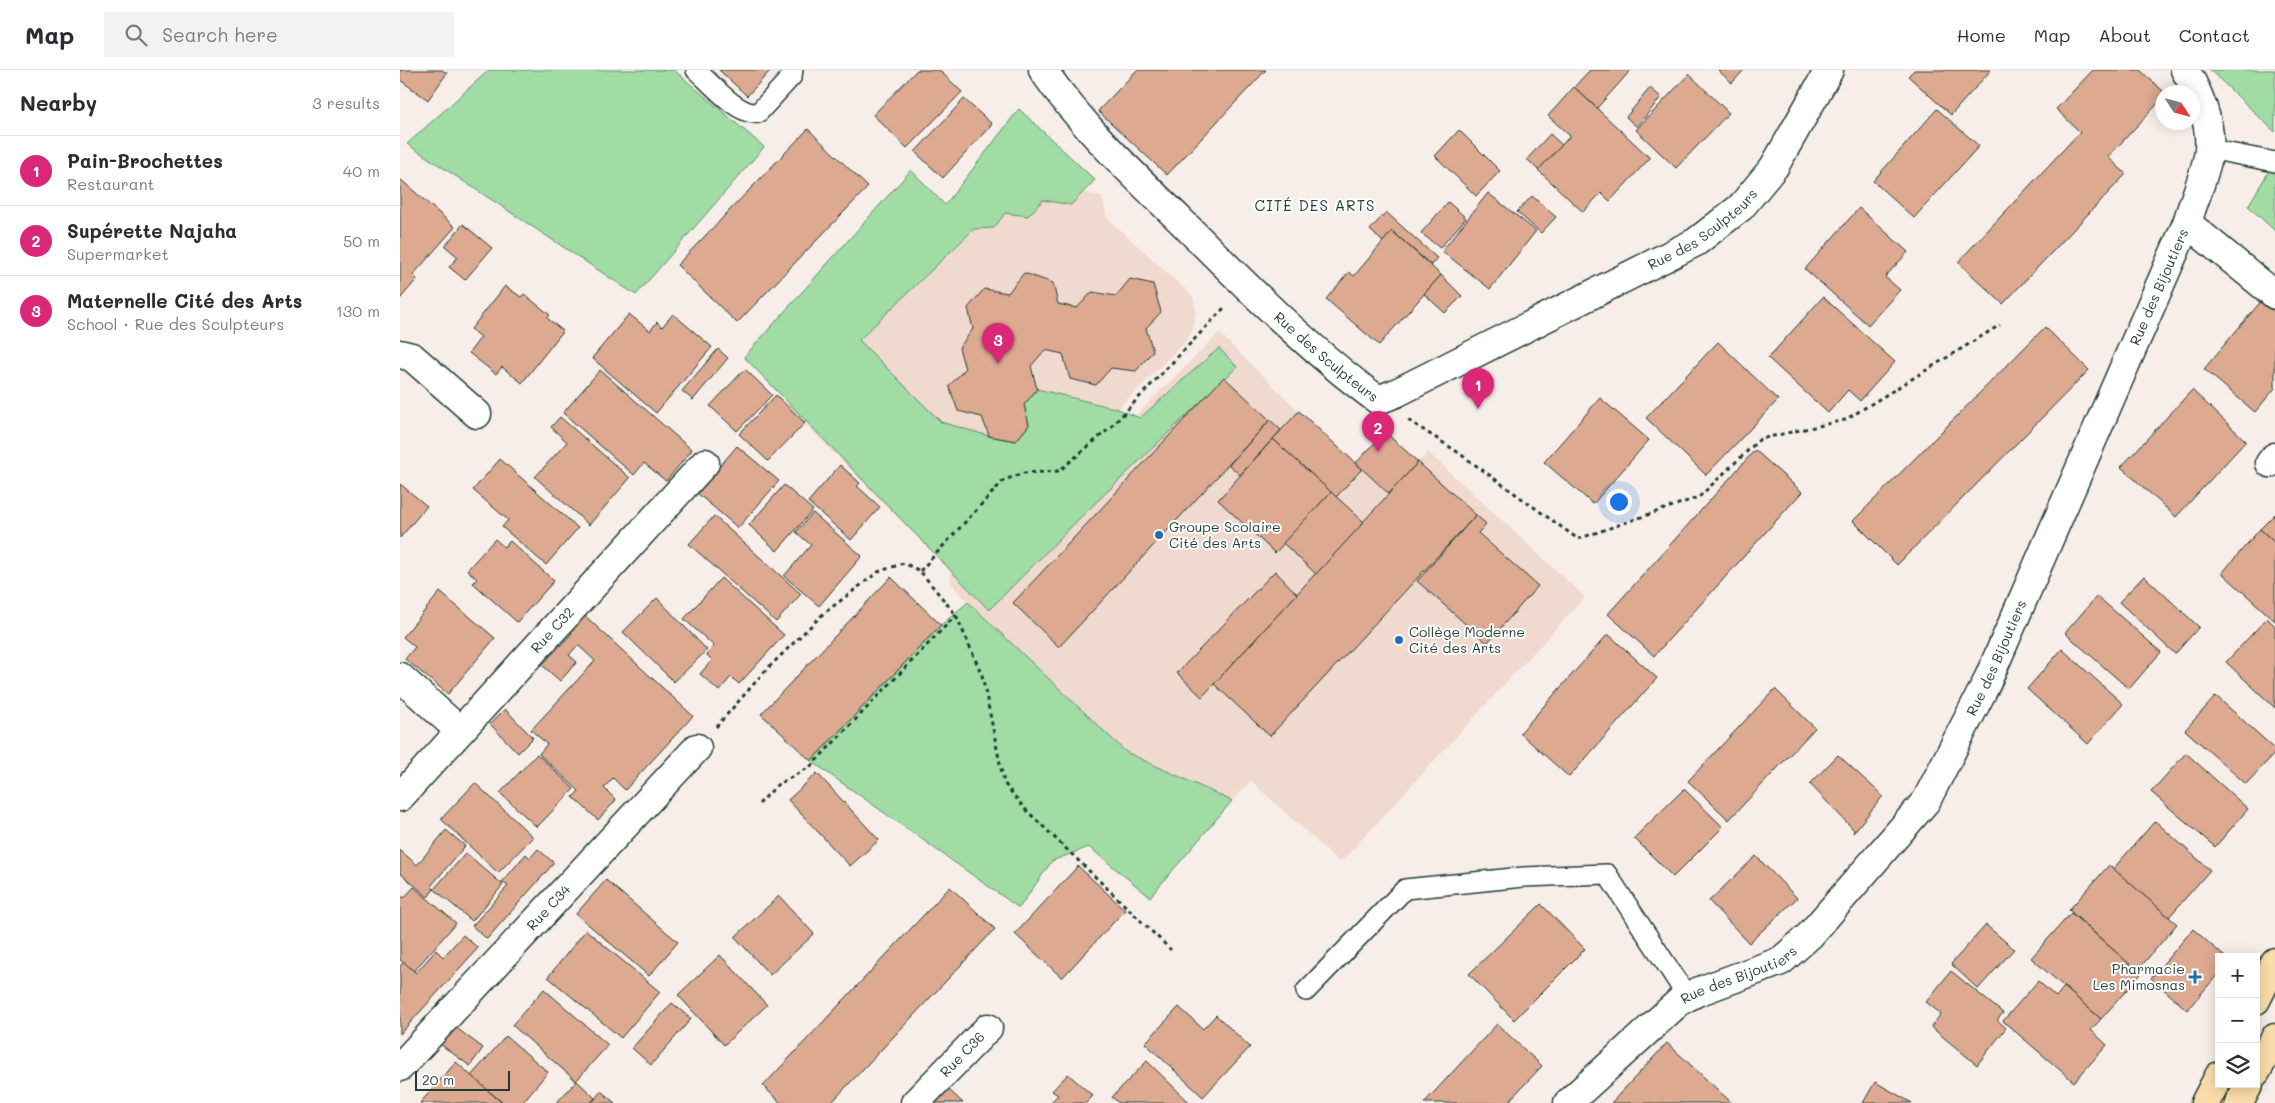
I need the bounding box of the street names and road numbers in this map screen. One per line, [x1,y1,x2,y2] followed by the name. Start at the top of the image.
[1644,184,1761,274] street label: Rue des Sculpteurs
[2125,226,2192,348] street label: Rue des Bijoutiers
[1270,307,1382,406] street label: Rue des Sculpteurs
[1961,597,2031,719] street label: Rue des Bijoutiers
[526,603,578,657] street label: Rue C32
[522,879,575,934] street label: Rue C34
[1677,941,1801,1008] street label: Rue des Bijoutiers
[936,1027,989,1081] street label: Rue C36

